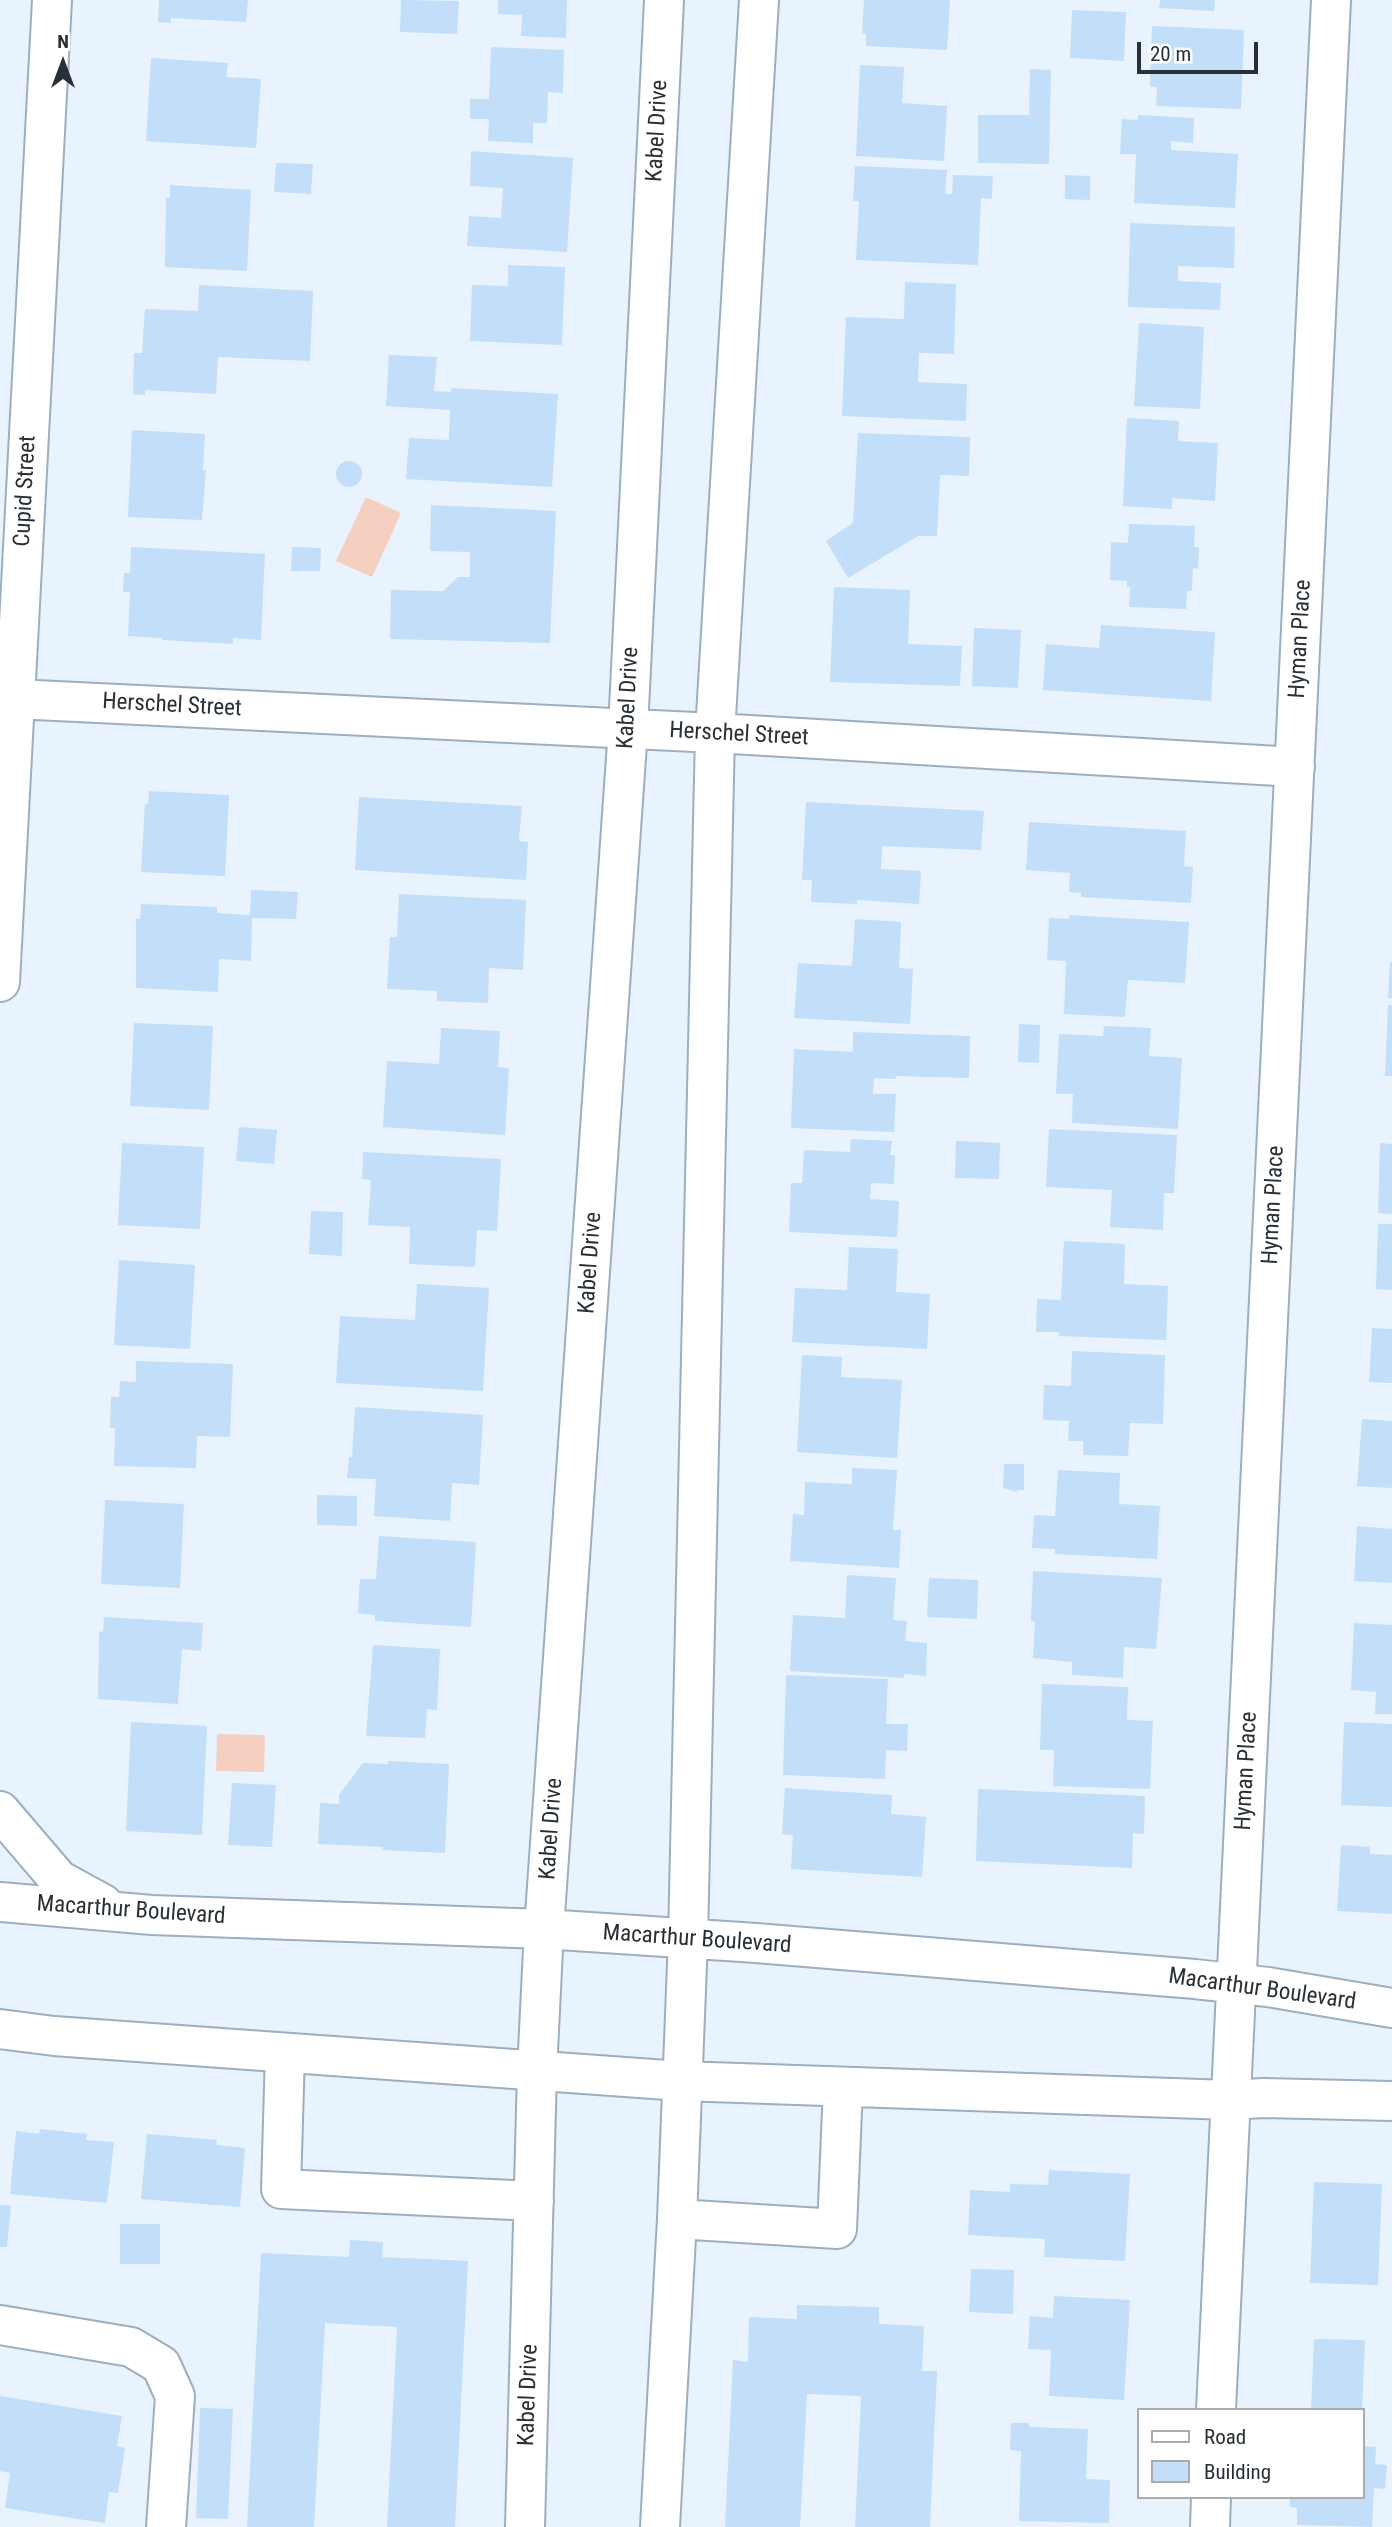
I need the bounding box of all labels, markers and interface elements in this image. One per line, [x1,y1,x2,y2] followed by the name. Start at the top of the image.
[28,28,98,98] north arrow
[1140,28,1261,72] scale bar
[57,30,69,53] text: N
[1150,42,1191,66] text: 20 m
[642,79,674,183] street label: Kabel Drive
[9,435,43,547] street label: Cupid Street
[1284,579,1318,699] street label: Hyman Place
[613,646,645,750] street label: Kabel Drive
[102,689,242,723] street label: Herschel Street
[669,718,809,752] street label: Herschel Street
[1257,1145,1291,1265] street label: Hyman Place
[574,1211,608,1315] street label: Kabel Drive
[1230,1711,1264,1831] street label: Hyman Place
[535,1777,569,1881] street label: Kabel Drive
[36,1891,226,1931] street label: Macarthur Boulevard
[602,1920,792,1960] street label: Macarthur Boulevard
[1167,1963,1357,2017] street label: Macarthur Boulevard
[513,2343,545,2447] street label: Kabel Drive
[1136,2408,1364,2499] legend
[1204,2425,1246,2449] text: Road
[1204,2460,1271,2484] text: Building

